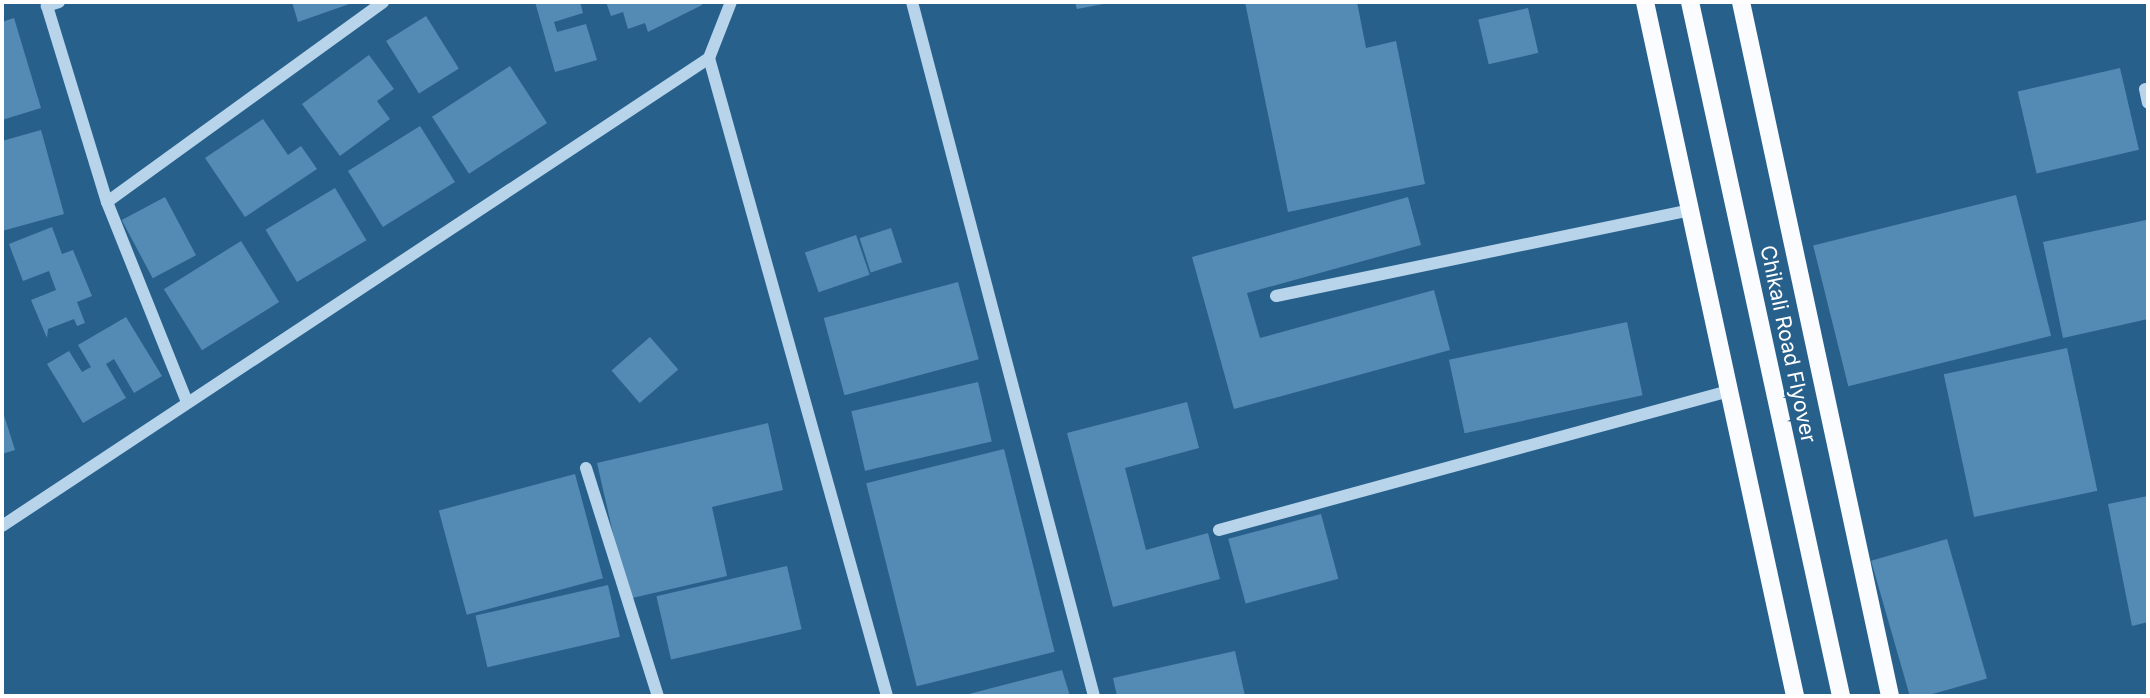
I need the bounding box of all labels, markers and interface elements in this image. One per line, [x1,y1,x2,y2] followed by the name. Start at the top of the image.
[1755,243,1821,445] street label: Chikali Road Flyover

